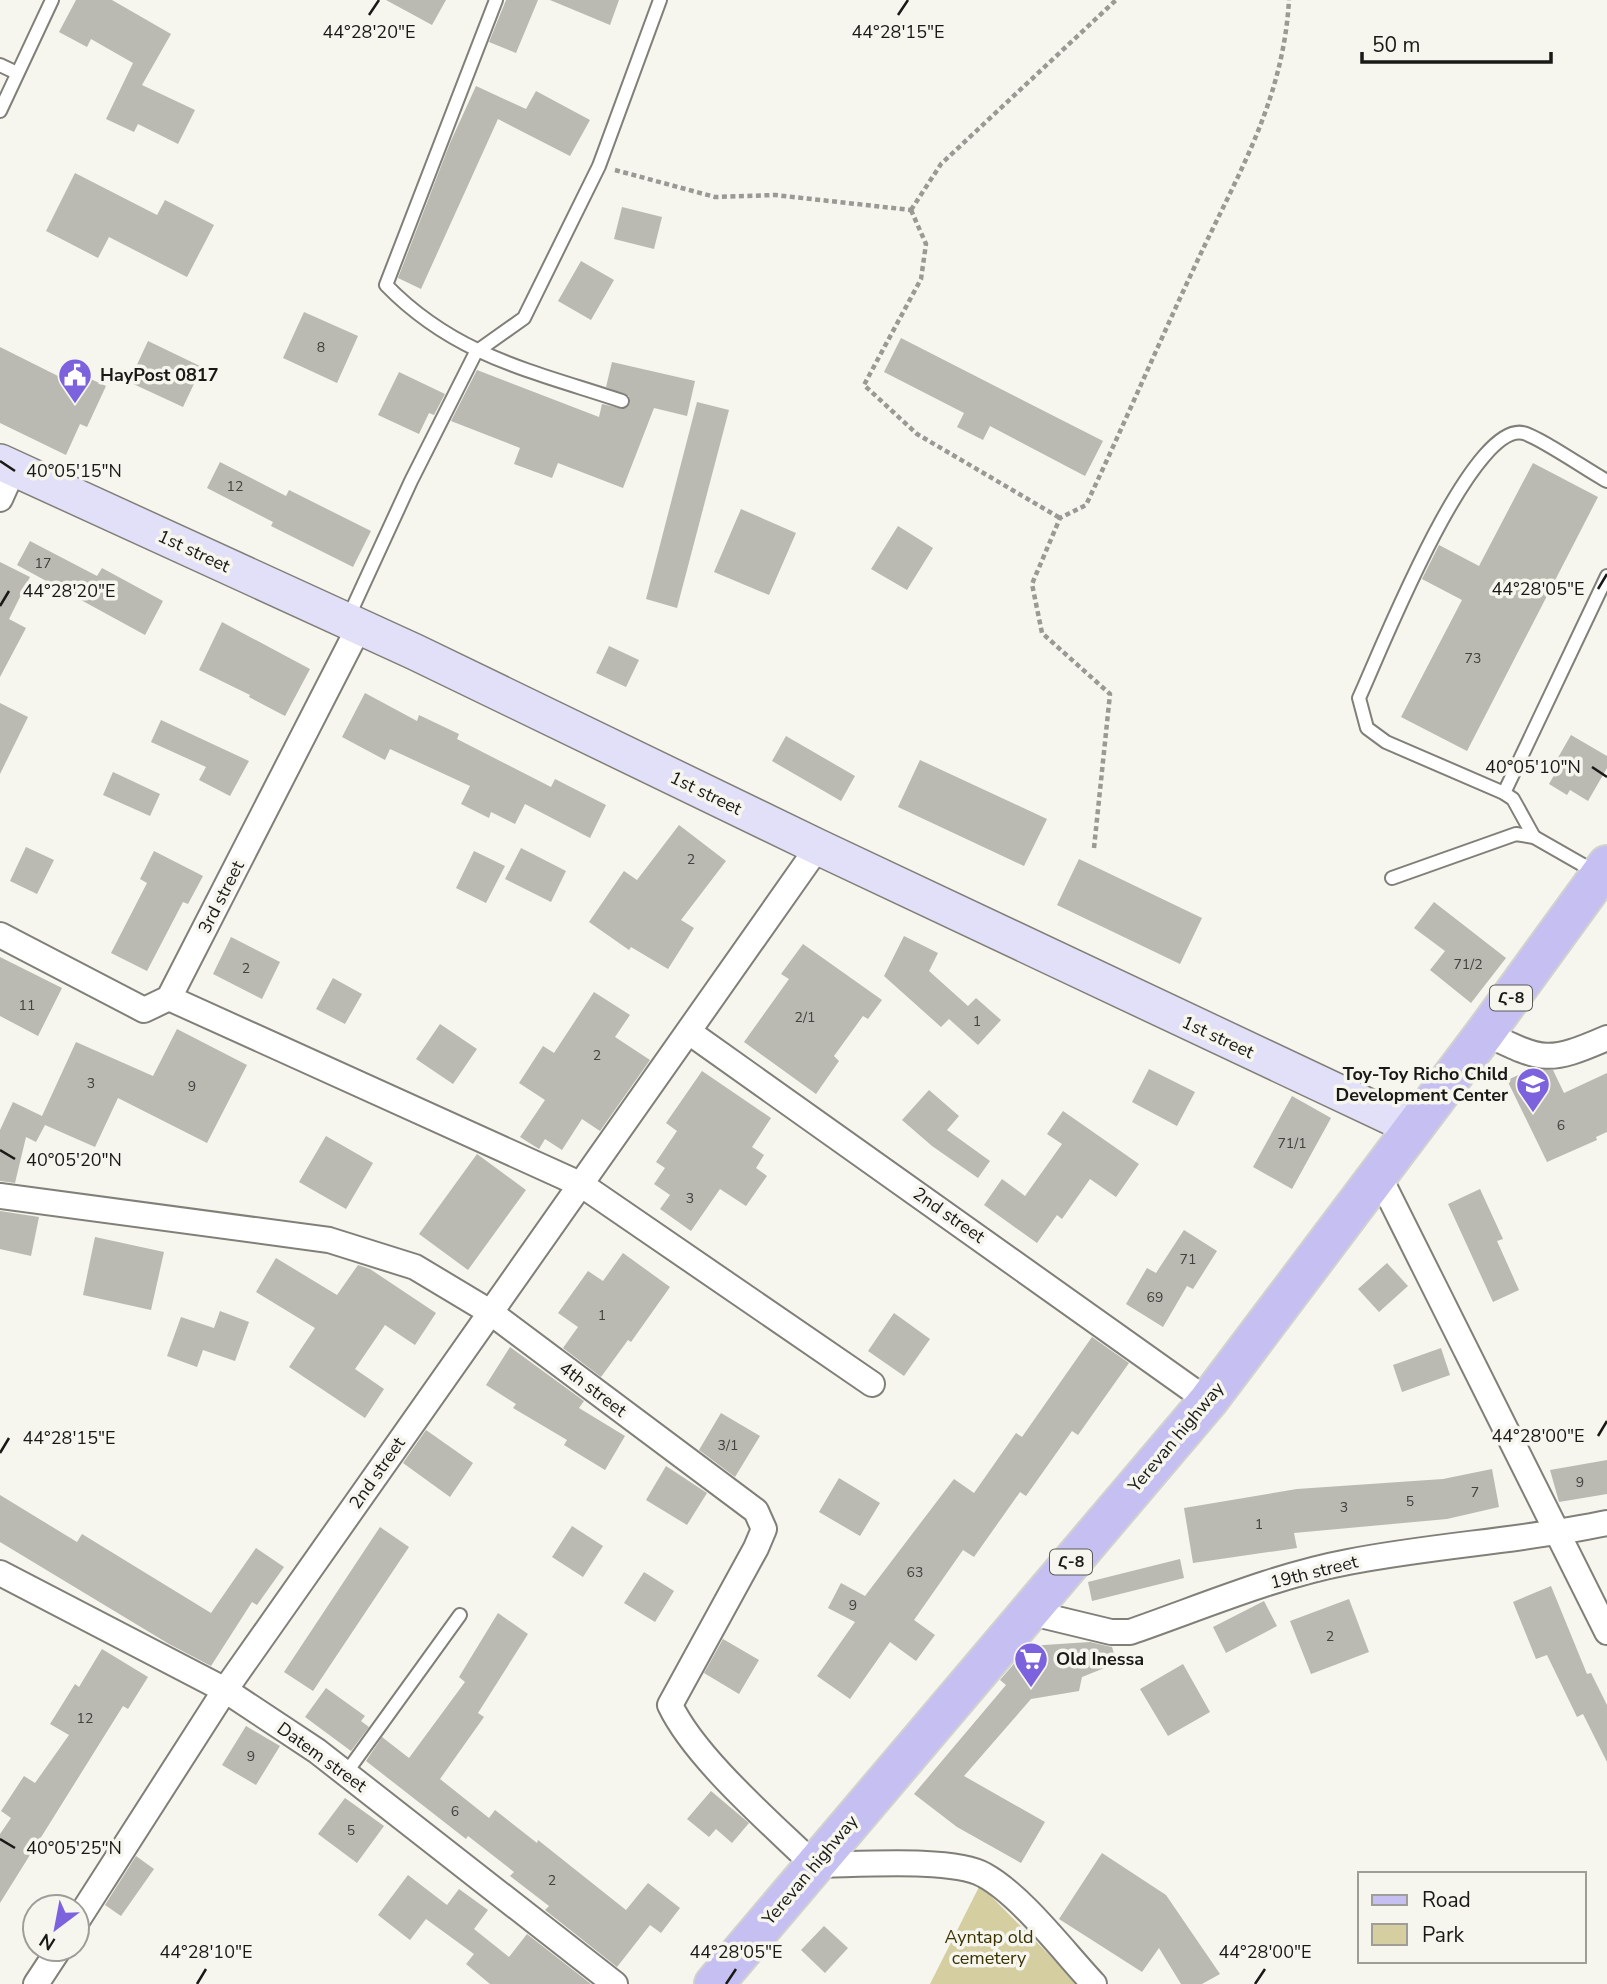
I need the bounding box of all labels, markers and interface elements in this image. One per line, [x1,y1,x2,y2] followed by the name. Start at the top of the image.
[323,20,416,44] text: 44°28'20"E
[852,20,945,44] text: 44°28'15"E
[1362,21,1551,65] scale bar
[1372,31,1421,59] text: 50 m
[317,338,325,357] house number: 8
[56,356,94,405] public building icon: HayPost 0817
[100,363,218,387] place label: HayPost 0817
[26,459,122,483] text: 40°05'15"N
[227,477,243,496] house number: 12
[154,524,235,578] street label: 1st street
[35,554,51,573] house number: 17
[1492,577,1585,601] text: 44°28'05"E
[23,579,116,603] text: 44°28'20"E
[1465,649,1481,668] house number: 73
[1485,755,1581,779] text: 40°05'10"N
[666,765,746,821] street label: 1st street
[687,850,695,869] house number: 2
[192,856,250,938] street label: 3rd street
[1453,955,1483,974] house number: 71/2
[242,959,250,978] house number: 2
[1490,986,1532,1010] road number: Հ-8
[19,996,35,1015] house number: 11
[795,1008,815,1027] house number: 2/1
[1178,1010,1259,1064] street label: 1st street
[973,1012,981,1031] house number: 1
[593,1046,601,1065] house number: 2
[1335,1062,1508,1107] place label: Toy-Toy Richo Child Development Center
[1514,1065,1552,1114] school or university icon: Toy-Toy Richo Child Development Center
[87,1074,95,1093] house number: 3
[188,1077,196,1096] house number: 9
[1557,1116,1565,1135] house number: 6
[1277,1134,1307,1153] house number: 71/1
[26,1148,122,1172] text: 40°05'20"N
[908,1181,990,1249] street label: 2nd street
[686,1189,694,1208] house number: 3
[1180,1250,1196,1269] house number: 71
[1147,1288,1163,1307] house number: 69
[598,1306,606,1325] house number: 1
[554,1356,632,1423] street label: 4th street
[1122,1376,1230,1498] street label: Yerevan highway
[1492,1424,1585,1448] text: 44°28'00"E
[23,1426,116,1450] text: 44°28'15"E
[343,1432,411,1514] street label: 2nd street
[718,1436,738,1455] house number: 3/1
[1576,1473,1584,1492] house number: 9
[1471,1483,1479,1502] house number: 7
[1406,1492,1414,1511] house number: 5
[1340,1498,1348,1517] house number: 3
[1255,1515,1263,1534] house number: 1
[1268,1549,1361,1594] street label: 19th street
[1050,1550,1092,1574] road number: Հ-8
[907,1563,923,1582] house number: 63
[849,1596,857,1615] house number: 9
[1326,1627,1334,1646] house number: 2
[1012,1640,1050,1689] supermarket icon: Old Inessa
[1056,1647,1144,1671] place label: Old Inessa
[77,1709,93,1728] house number: 12
[272,1716,372,1798] street label: Datem street
[247,1747,255,1766] house number: 9
[451,1802,459,1821] house number: 6
[756,1809,864,1931] street label: Yerevan highway
[347,1821,355,1840] house number: 5
[26,1836,122,1860] text: 40°05'25"N
[548,1871,556,1890] house number: 2
[1358,1872,1586,1963] legend
[1422,1886,1471,1914] text: Road
[21,1893,91,1963] north arrow
[1422,1921,1464,1949] text: Park
[945,1925,1033,1970] park label: Ayntap old cemetery
[35,1927,60,1956] text: N
[160,1940,253,1964] text: 44°28'10"E
[690,1940,783,1964] text: 44°28'05"E
[1219,1940,1312,1964] text: 44°28'00"E

